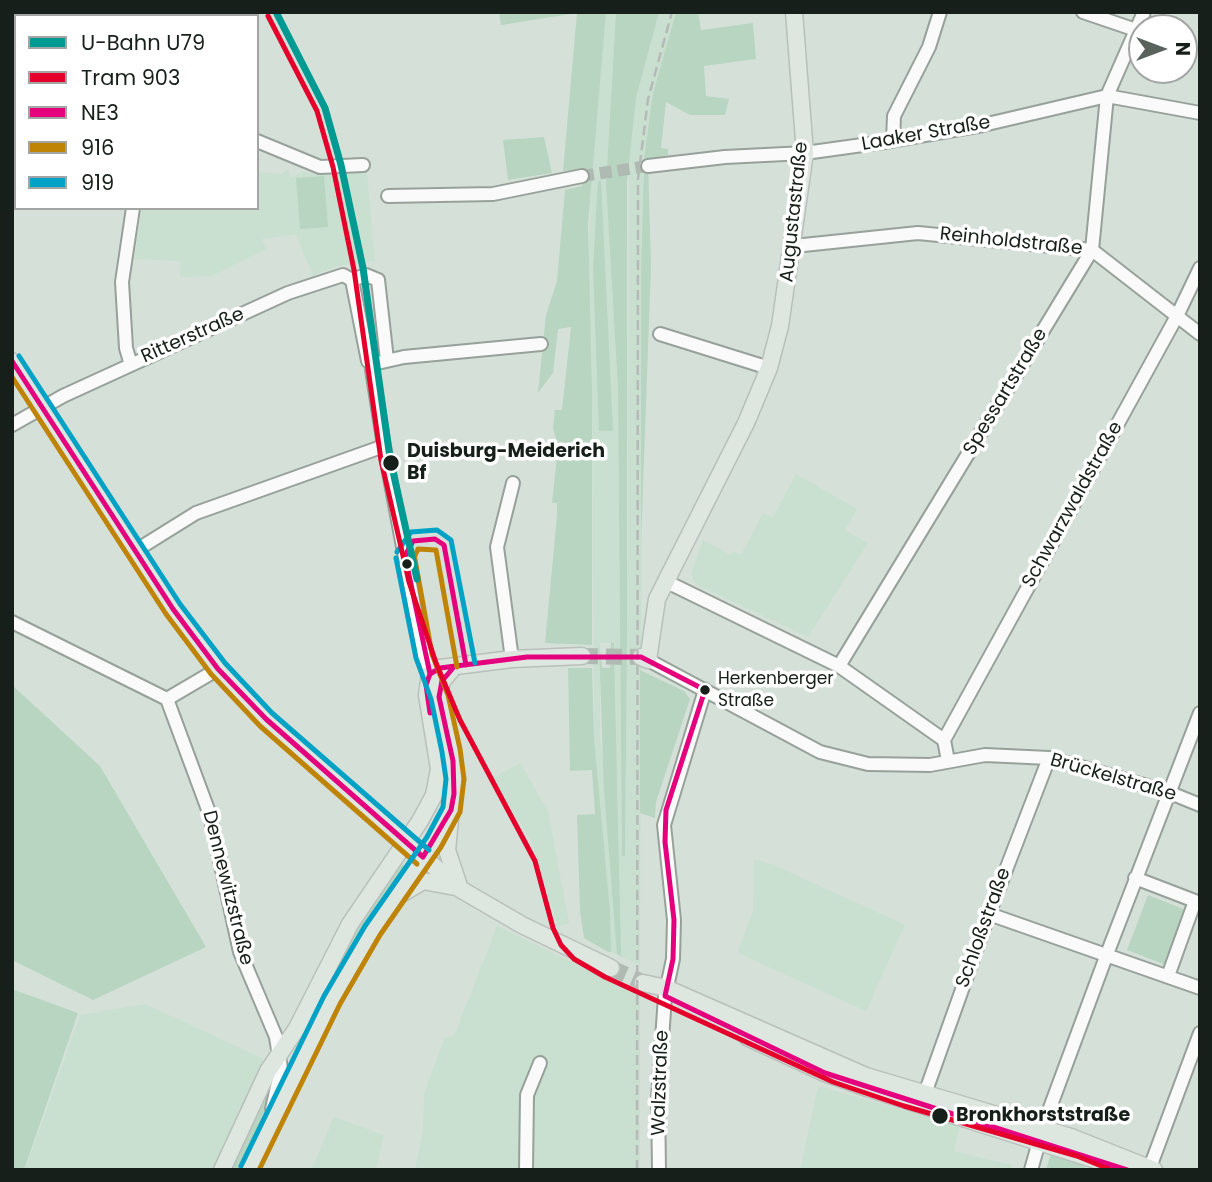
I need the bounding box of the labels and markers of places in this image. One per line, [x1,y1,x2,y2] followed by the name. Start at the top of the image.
[407,441,605,485] place label: Duisburg-Meiderich Bf
[381,453,401,473] marker: Duisburg-Meiderich Bf
[400,557,414,571] unlabelled marker
[718,670,834,710] place label: Herkenberger Straße
[698,683,712,697] marker: Herkenberger Straße
[956,1105,1130,1127] place label: Bronkhorststraße
[930,1106,950,1126] marker: Bronkhorststraße

